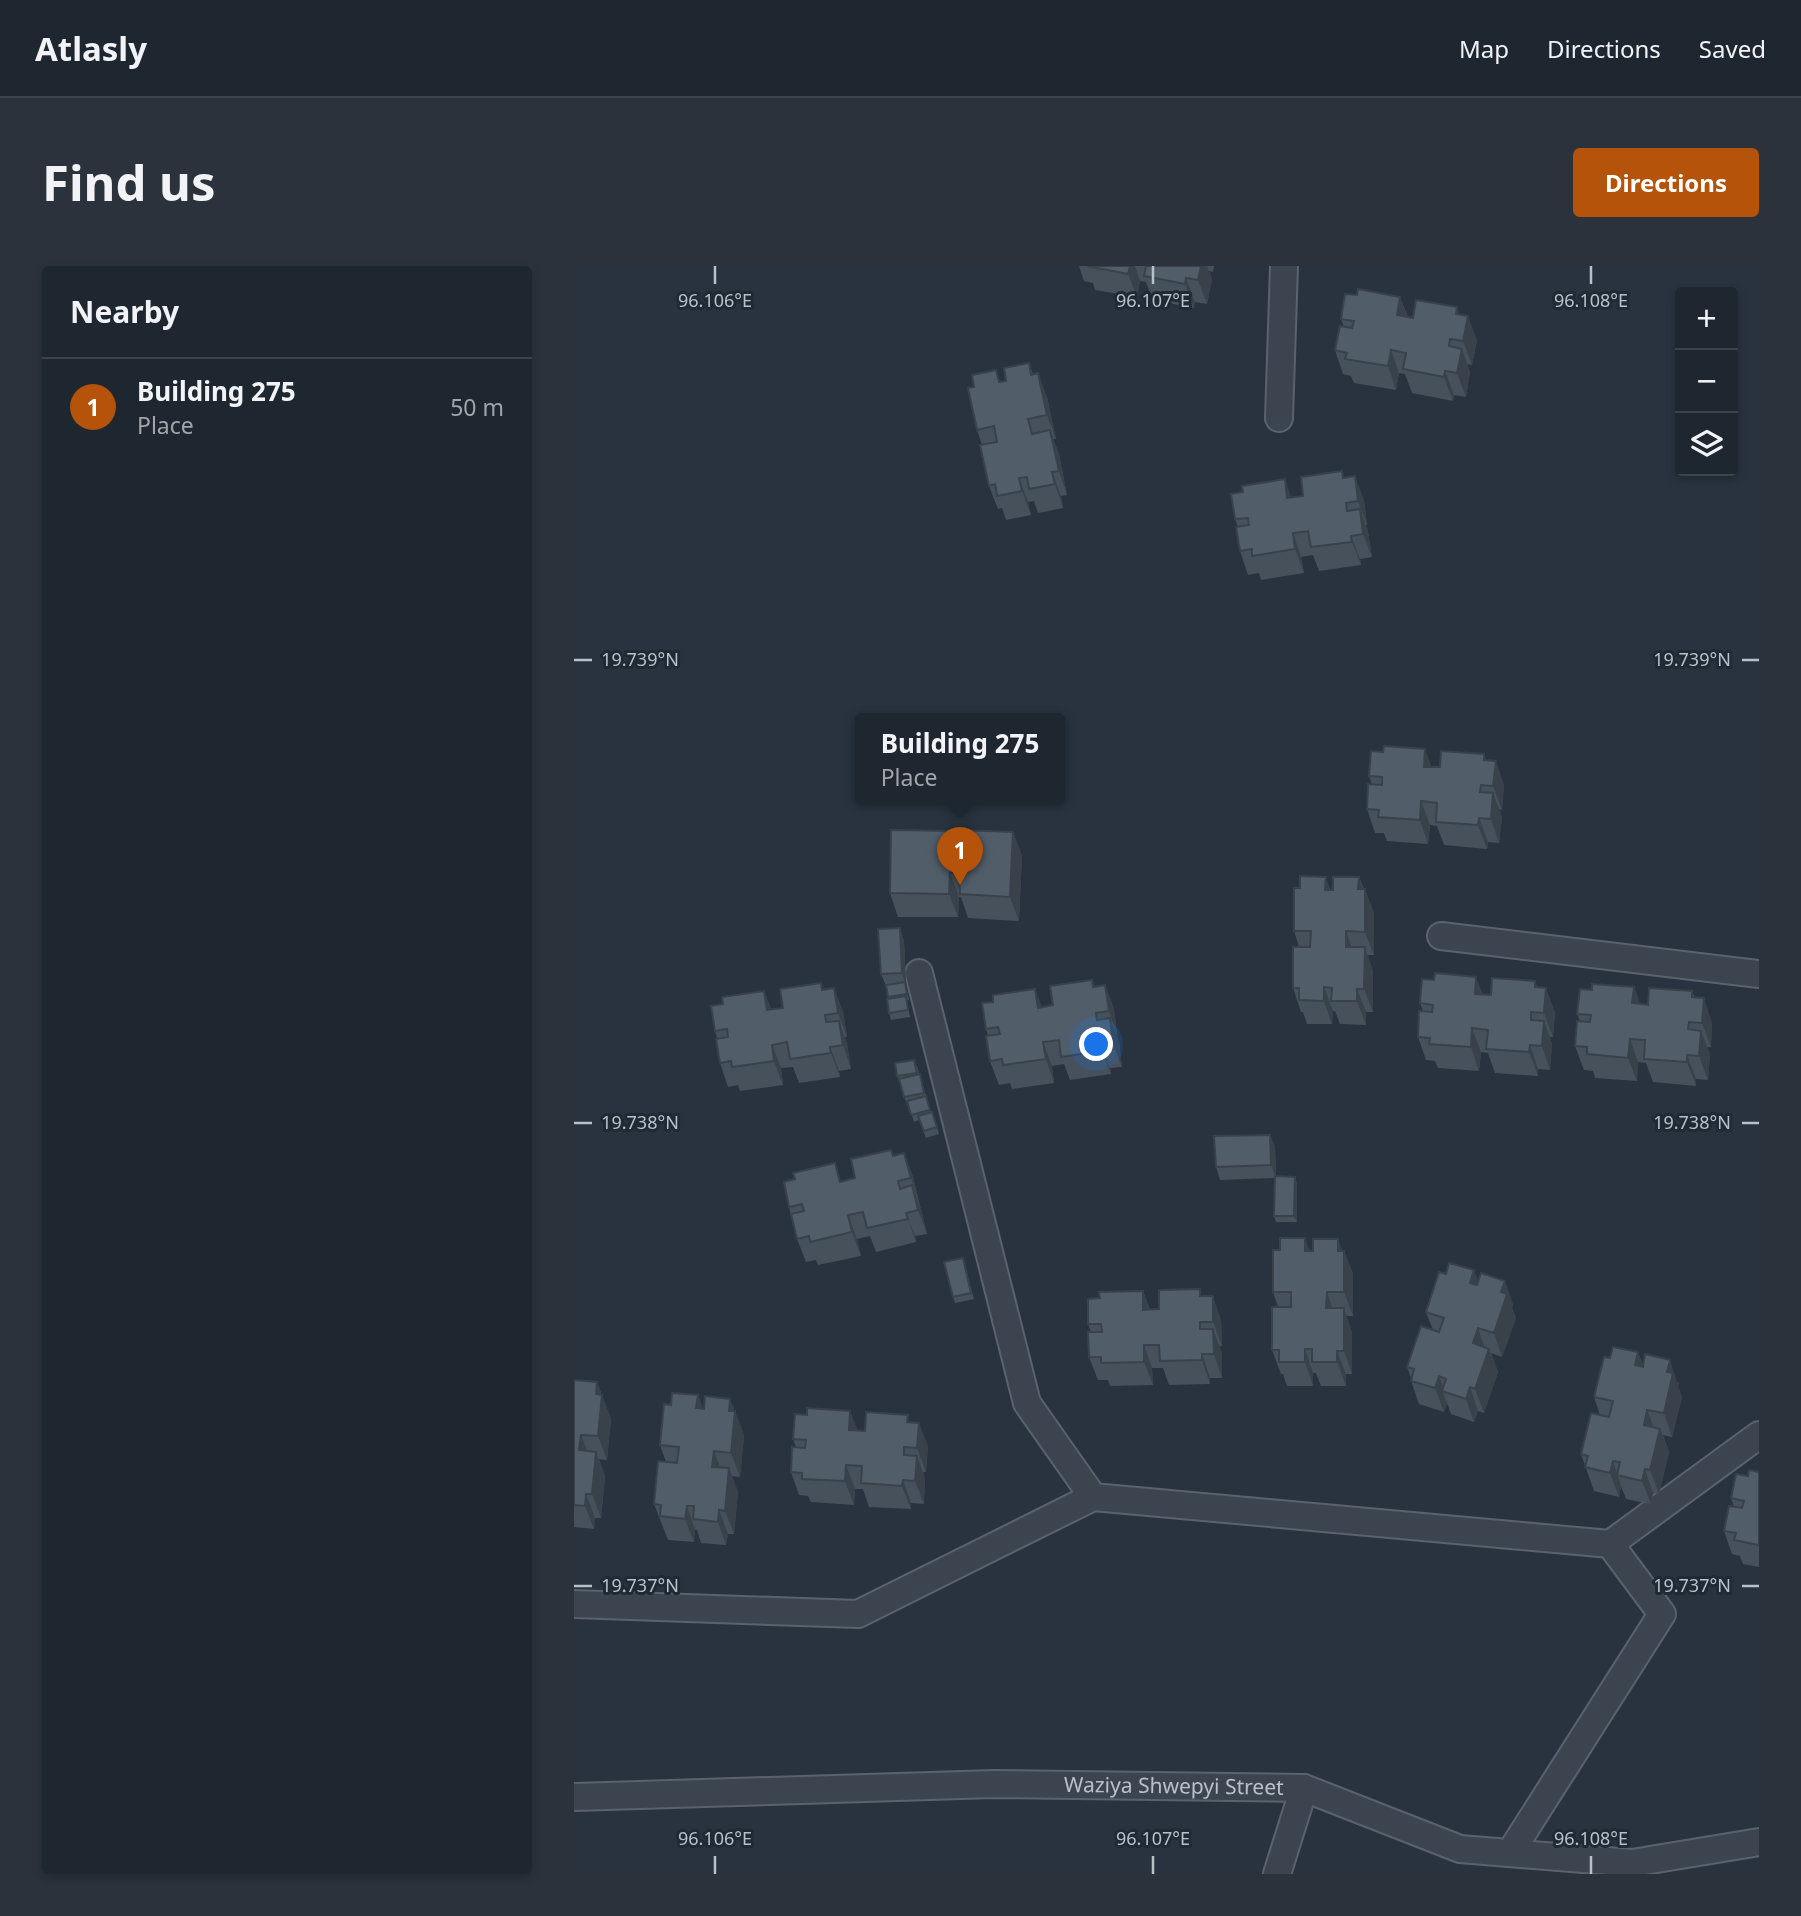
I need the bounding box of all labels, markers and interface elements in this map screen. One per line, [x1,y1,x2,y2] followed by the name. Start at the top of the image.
[35,26,147,71] text: Atlasly
[1459,32,1509,65] text: Map
[1547,32,1661,65] text: Directions
[1699,32,1766,65] text: Saved
[1573,148,1759,217] button: Directions
[42,149,216,215] text: Find us
[1675,287,1738,476] map controls
[1675,287,1738,350] button: +
[678,288,752,312] text: 96.106°E
[1116,288,1190,312] text: 96.107°E
[1554,288,1628,312] text: 96.108°E
[70,291,179,332] text: Nearby
[1675,350,1738,413] button: −
[137,373,296,409] text: Building 275
[86,391,100,423] text: 1
[450,391,504,423] text: 50 m
[137,409,194,441] text: Place
[1675,413,1738,476] button: layers
[601,647,679,671] text: 19.739°N
[1653,647,1731,671] text: 19.739°N
[855,713,1065,804] popup
[881,725,1039,761] text: Building 275
[881,761,937,793] text: Place
[937,827,983,885] pin: 1
[1079,1027,1113,1061] your location
[601,1110,679,1134] text: 19.738°N
[1653,1110,1731,1134] text: 19.738°N
[601,1573,679,1597] text: 19.737°N
[1653,1573,1731,1597] text: 19.737°N
[1064,1770,1284,1801] street label: Waziya Shwepyi Street
[678,1826,752,1850] text: 96.106°E
[1116,1826,1190,1850] text: 96.107°E
[1554,1826,1628,1850] text: 96.108°E

